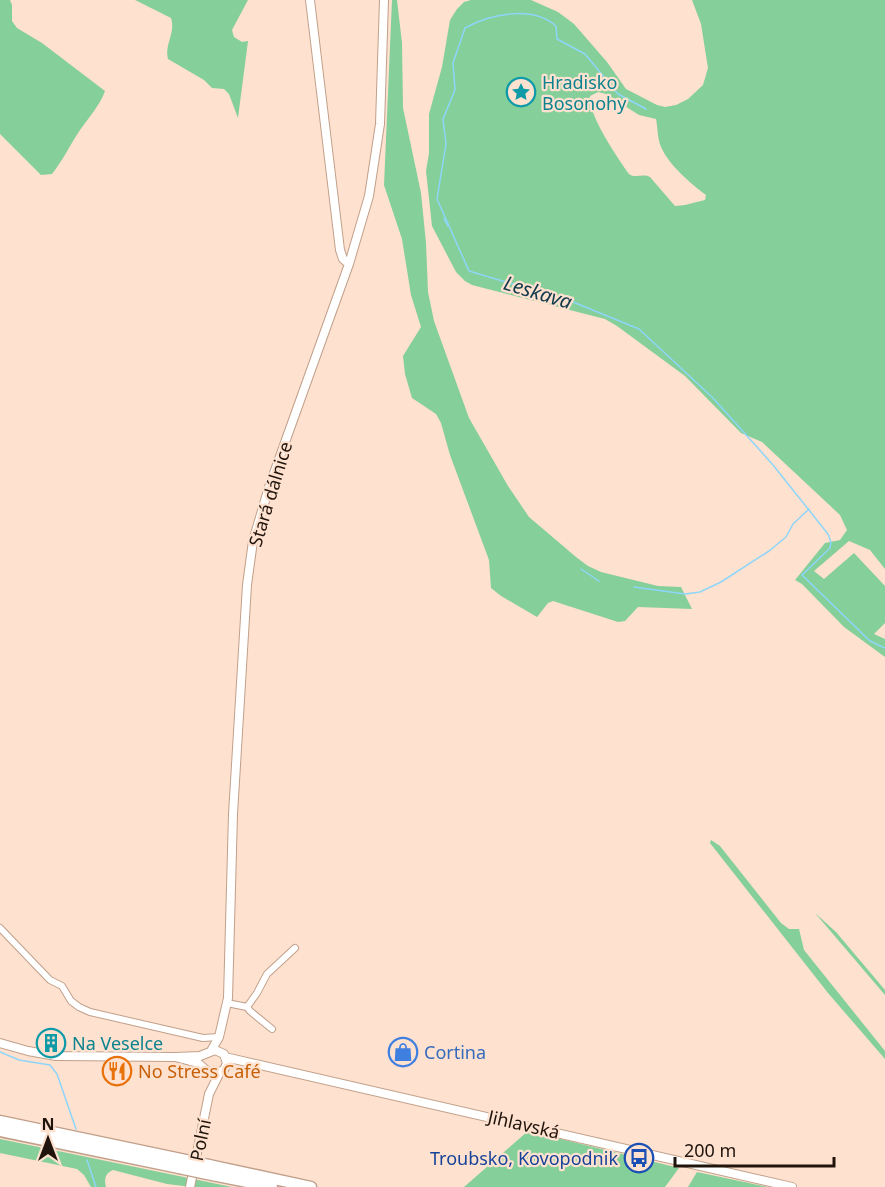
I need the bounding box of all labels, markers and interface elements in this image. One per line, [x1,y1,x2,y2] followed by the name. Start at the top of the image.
[542,70,627,115] place label: Hradisko Bosonohy
[505,76,537,108] place icon: Hradisko Bosonohy
[501,269,575,315] water label: Leskava
[243,439,297,549] street label: Stará dálnice
[35,1027,67,1059] building icon: Na Veselce
[72,1031,163,1055] place label: Na Veselce
[387,1036,419,1068] shop icon: Cortina
[424,1040,486,1064] place label: Cortina
[101,1055,133,1087] restaurant icon: No Stress Café
[138,1059,261,1083] place label: No Stress Café
[484,1104,562,1144] street label: Jihlavská
[18,1109,78,1169] north arrow
[41,1113,55,1135] text: N
[184,1117,216,1163] street label: Polní
[675,1130,834,1168] scale bar
[684,1138,736,1162] text: 200 m
[623,1142,655,1174] bus stop icon: Troubsko, Kovopodnik
[430,1146,618,1170] place label: Troubsko, Kovopodnik

